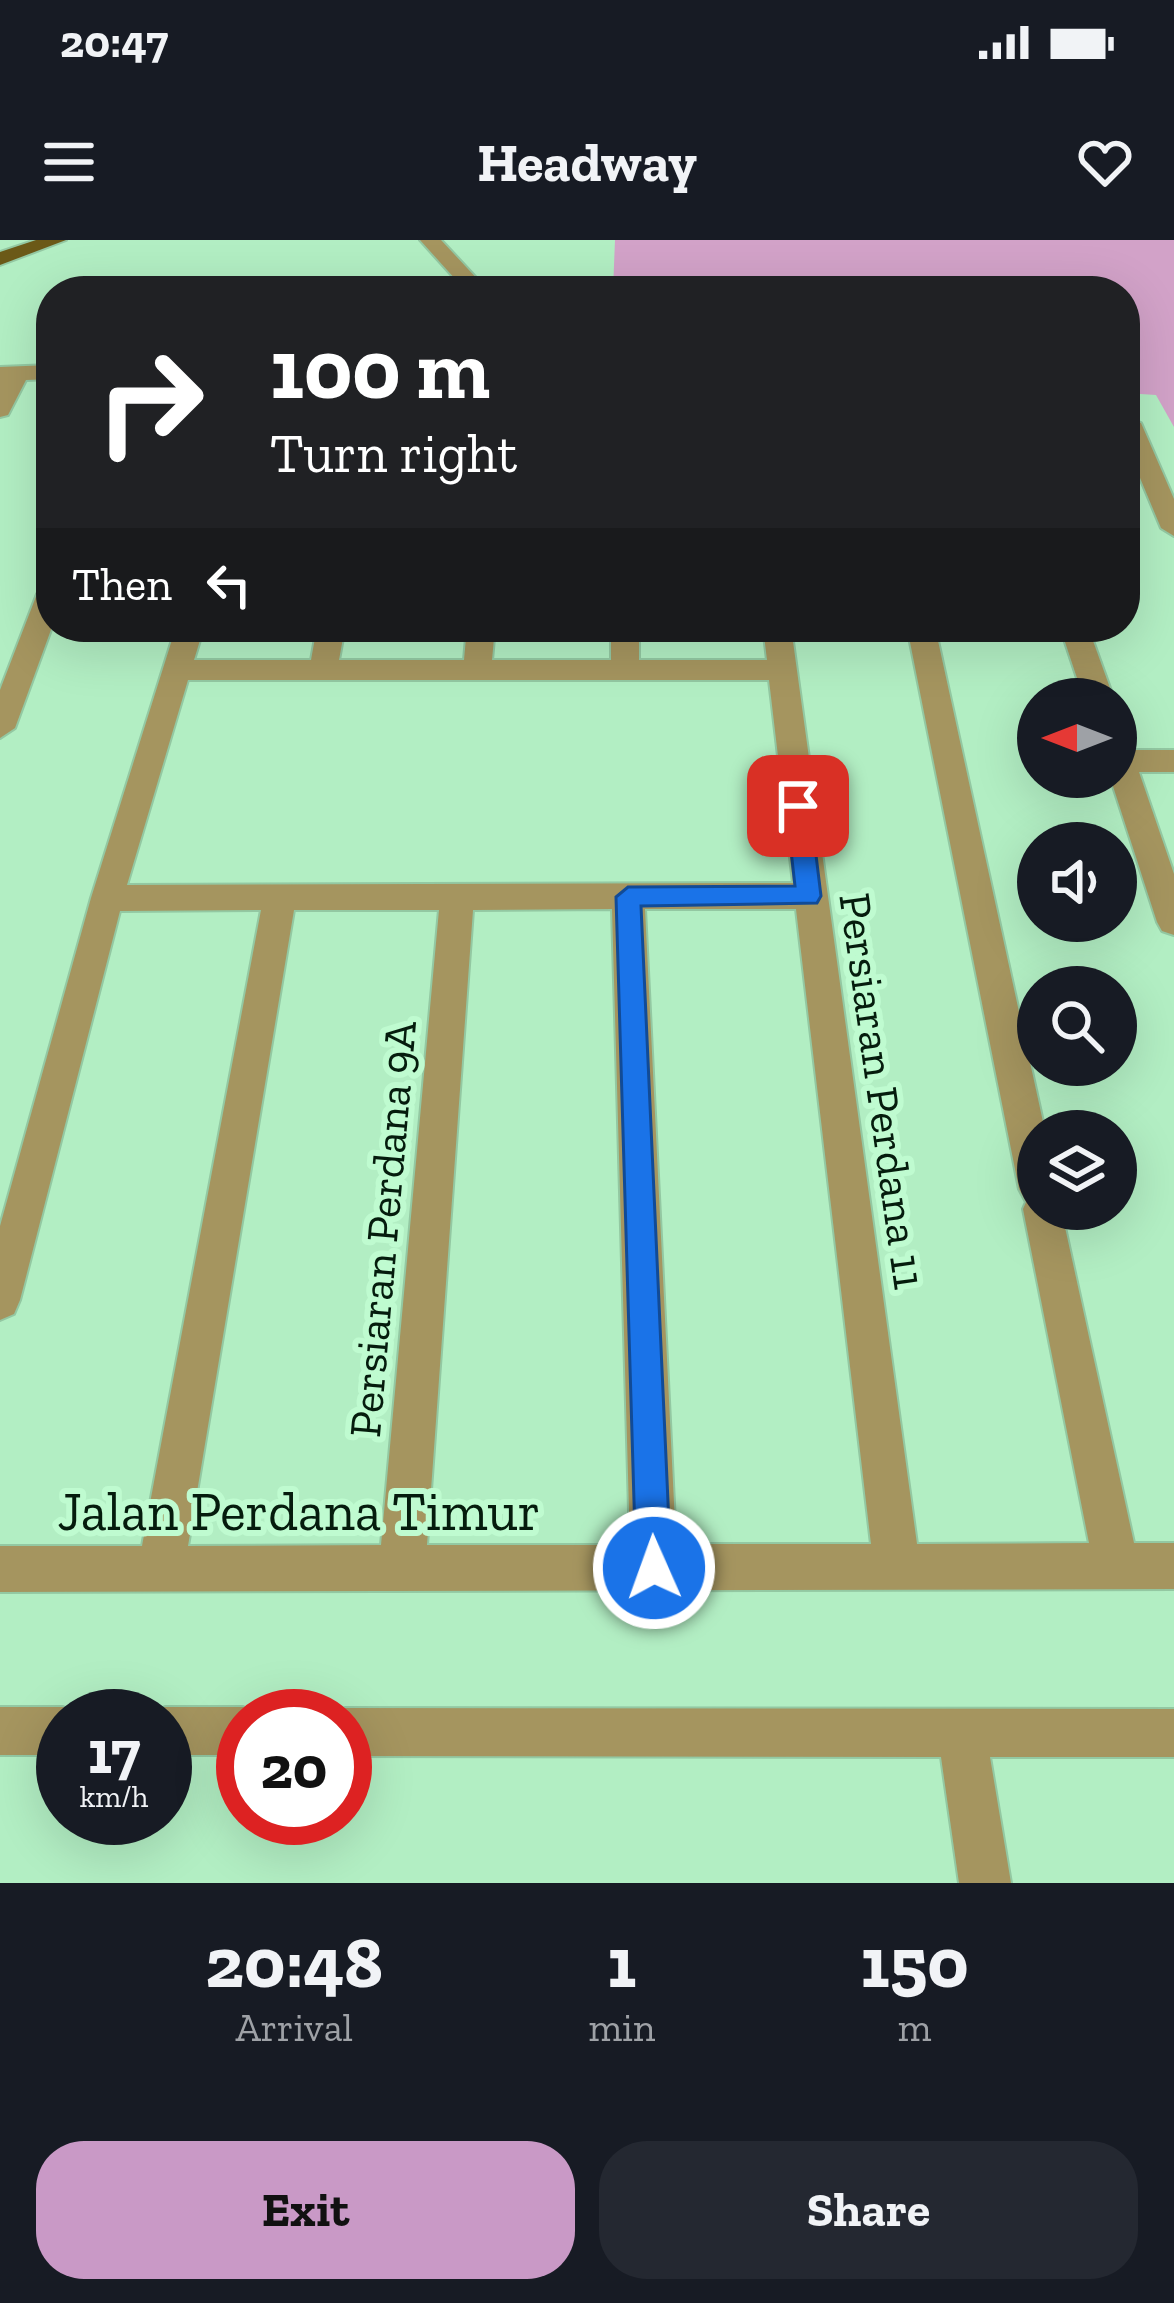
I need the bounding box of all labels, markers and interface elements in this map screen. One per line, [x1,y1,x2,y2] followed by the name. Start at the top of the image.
[60,15,168,69] text: 20:47
[36,129,102,195] icon: menu
[1072,129,1138,195] icon: heart
[477,130,697,195] text: Headway
[270,319,490,420] text: 100 m
[72,324,228,480] icon: right
[270,421,517,486] text: Turn right
[196,552,262,618] icon: left
[72,558,172,612] text: Then
[1017,678,1137,798] north arrow
[1017,678,1137,1230] map controls
[747,755,849,857] pin
[765,773,831,839] icon: arrive
[1017,822,1137,942] button: sound
[827,890,937,1293] street label: Persiaran Perdana 11
[1017,966,1137,1086] button: search
[338,1018,428,1439] street label: Persiaran Perdana 9A
[1017,1110,1137,1230] button: layers
[58,1479,540,1544] street label: Jalan Perdana Timur
[591,1505,717,1631] position arrow
[216,1689,372,1845] speed limit sign: 20
[88,1716,140,1788] text: 17
[80,1779,148,1815] text: km/h
[205,1919,383,2005] text: 20:48
[607,1919,636,2005] text: 1
[861,1919,969,2005] text: 150
[235,2004,353,2051] text: Arrival
[588,2004,655,2051] text: min
[898,2004,931,2051] text: m
[36,2141,575,2279] button: Exit
[599,2141,1138,2279] button: Share

